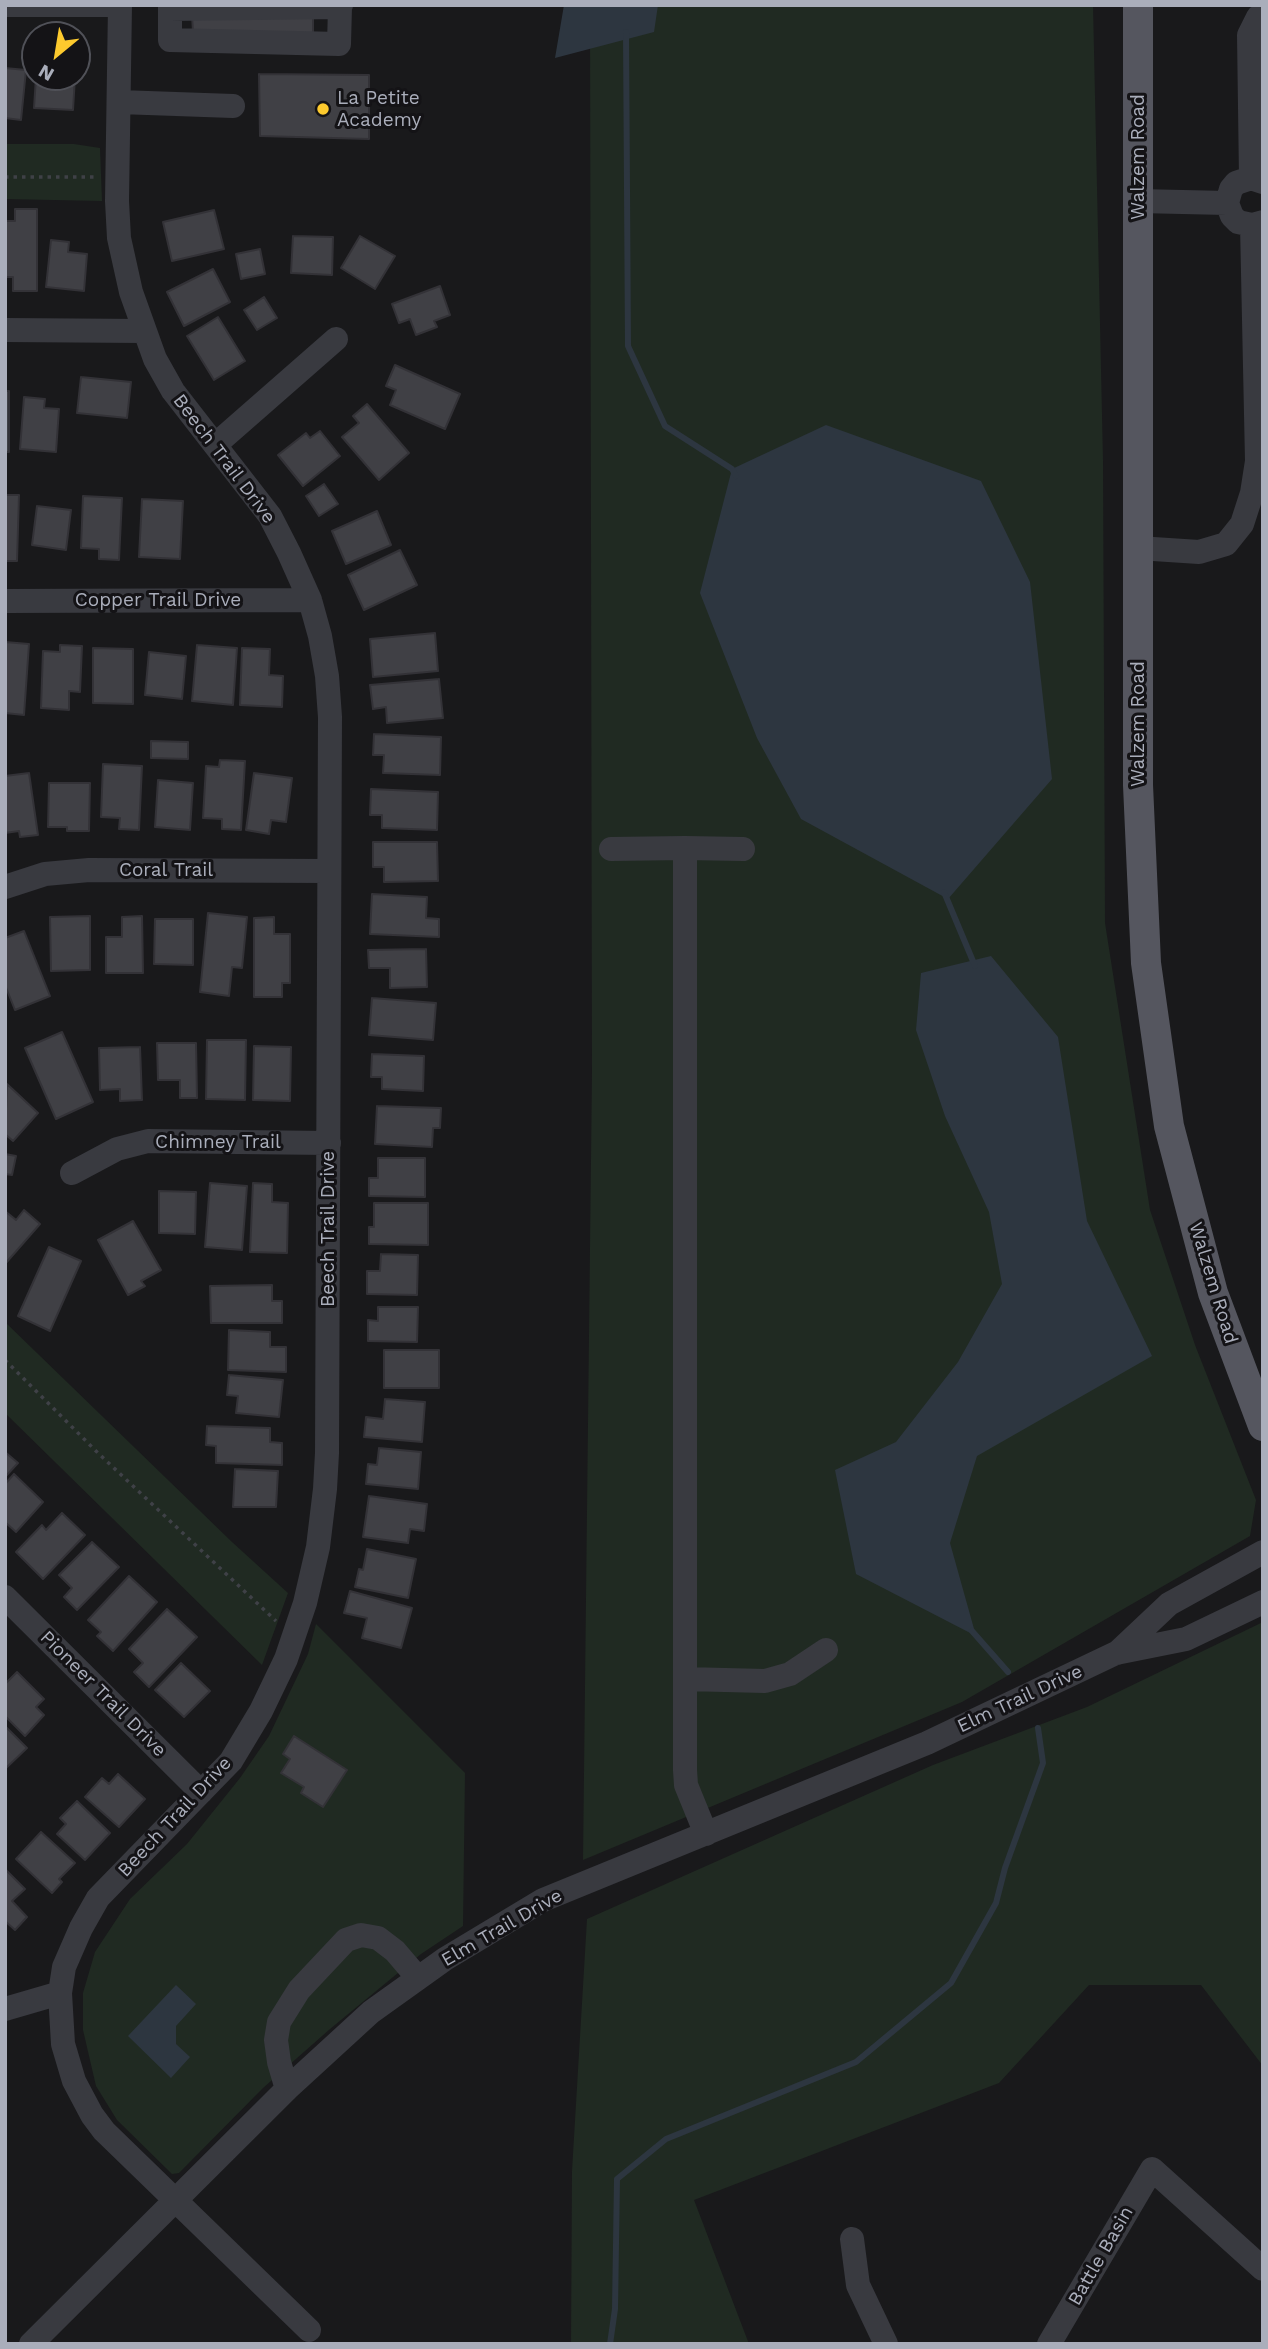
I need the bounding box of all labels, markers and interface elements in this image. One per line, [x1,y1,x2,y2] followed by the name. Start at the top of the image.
[21,21,91,91] north arrow
[34,59,58,86] text: N
[337,87,421,131] place label: La Petite Academy
[1127,94,1149,220] street label: Walzem Road
[315,101,331,117] marker: La Petite Academy
[168,390,280,528] street label: Beech Trail Drive
[75,589,241,611] street label: Copper Trail Drive
[1127,661,1149,787] street label: Walzem Road
[119,859,213,881] street label: Coral Trail
[155,1131,281,1153] street label: Chimney Trail
[317,1151,339,1307] street label: Beech Trail Drive
[1184,1219,1242,1347] street label: Walzem Road
[35,1626,171,1762] street label: Pioneer Trail Drive
[954,1660,1086,1738] street label: Elm Trail Drive
[113,1752,237,1882] street label: Beech Trail Drive
[438,1884,566,1972] street label: Elm Trail Drive
[1063,2202,1139,2310] street label: Battle Basin

